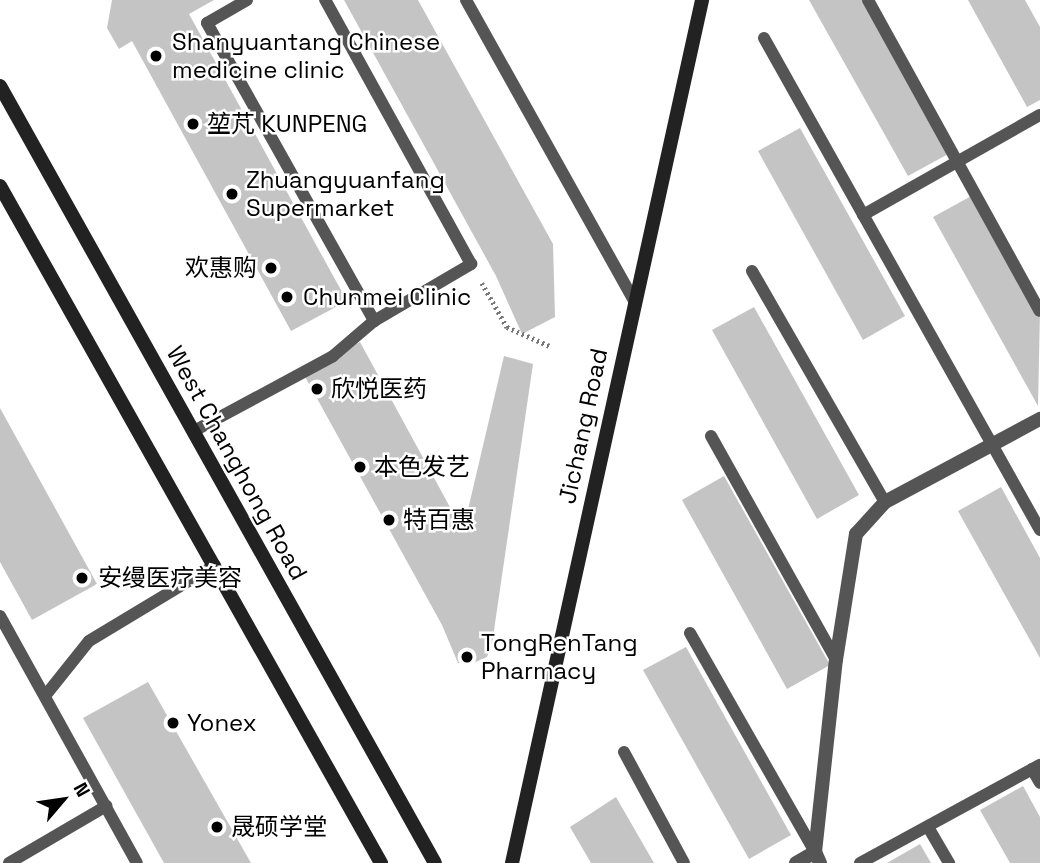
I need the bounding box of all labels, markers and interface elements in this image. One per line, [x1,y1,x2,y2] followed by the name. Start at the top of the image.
[172,28,440,84] place label: Shanyuantang Chinese medicine clinic
[146,46,166,66] marker: Shanyuantang Chinese medicine clinic
[207,110,367,138] place label: 堃芃 KUNPENG
[185,116,201,132] marker: 堃芃 KUNPENG
[246,166,445,222] place label: Zhuangyuanfang Supermarket
[224,186,240,202] marker: Zhuangyuanfang Supermarket
[185,254,257,282] place label: 欢惠购
[263,260,279,276] marker: 欢惠购
[303,283,471,311] place label: Chunmei Clinic
[277,287,297,307] marker: Chunmei Clinic
[161,341,313,585] street label: West Changhong Road
[552,346,614,506] street label: Jichang Road
[331,375,427,403] place label: 欣悦医药
[309,381,325,397] marker: 欣悦医药
[374,453,470,481] place label: 本色发艺
[352,459,368,475] marker: 本色发艺
[403,506,475,534] place label: 特百惠
[381,512,397,528] marker: 特百惠
[98,564,242,592] place label: 安缦医疗美容
[72,568,92,588] marker: 安缦医疗美容
[481,629,638,685] place label: TongRenTang Pharmacy
[459,649,475,665] marker: TongRenTang Pharmacy
[187,709,257,737] place label: Yonex
[165,715,181,731] marker: Yonex
[28,765,98,835] north arrow
[68,778,96,801] text: N
[231,813,327,841] place label: 晟硕学堂
[209,819,225,835] marker: 晟硕学堂

